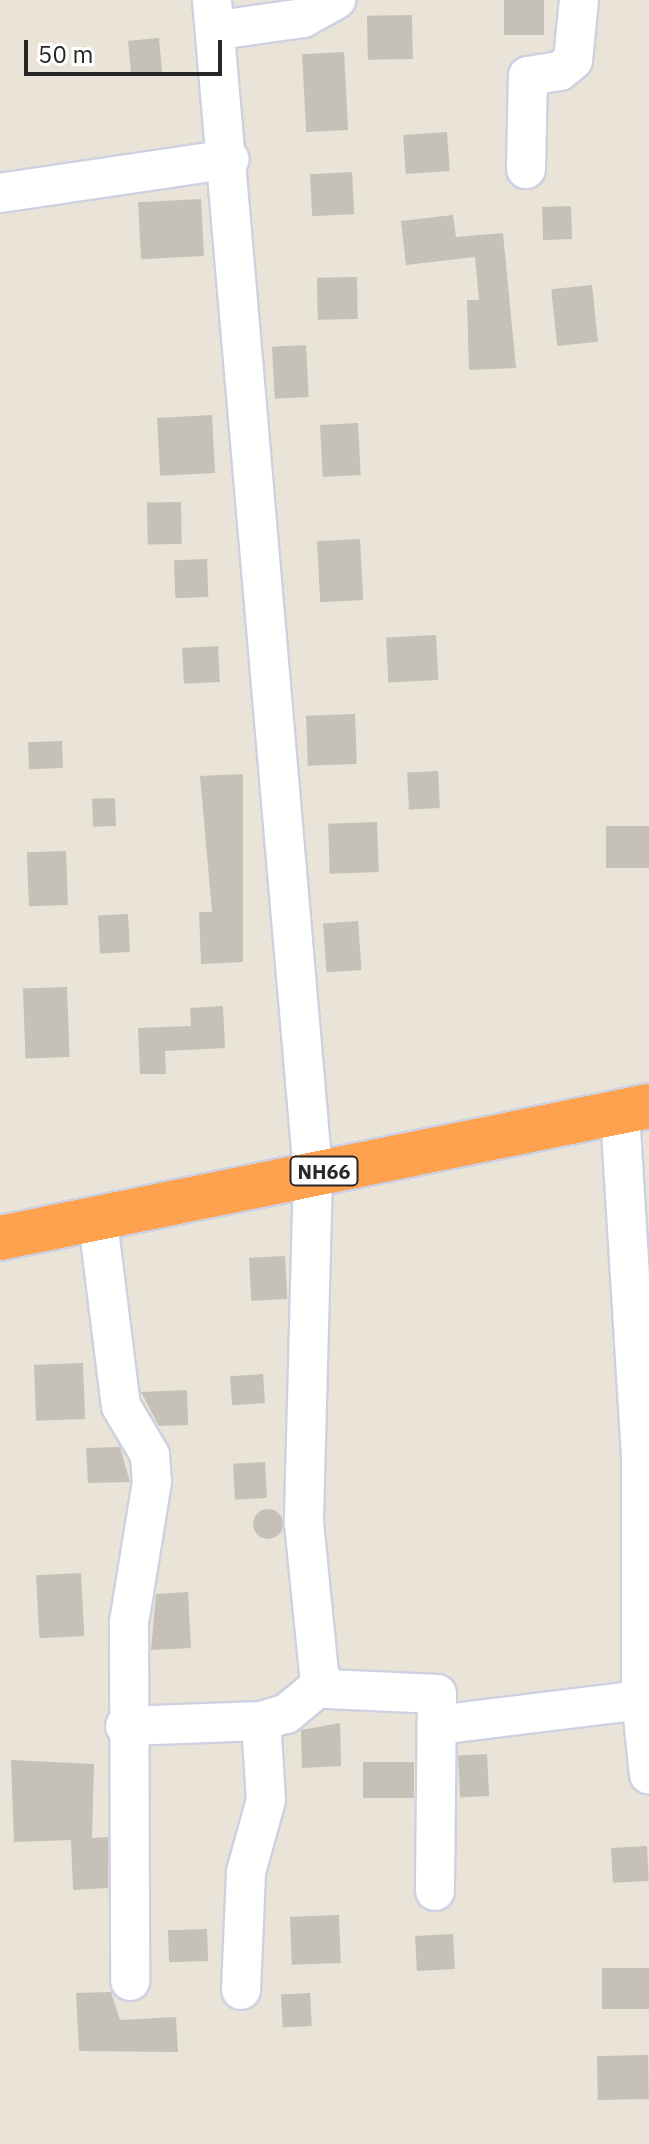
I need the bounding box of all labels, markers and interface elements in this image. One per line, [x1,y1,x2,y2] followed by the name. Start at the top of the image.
[28,24,226,74] scale bar
[38,38,93,70] text: 50 m
[288,1155,360,1187] road number: NH66

